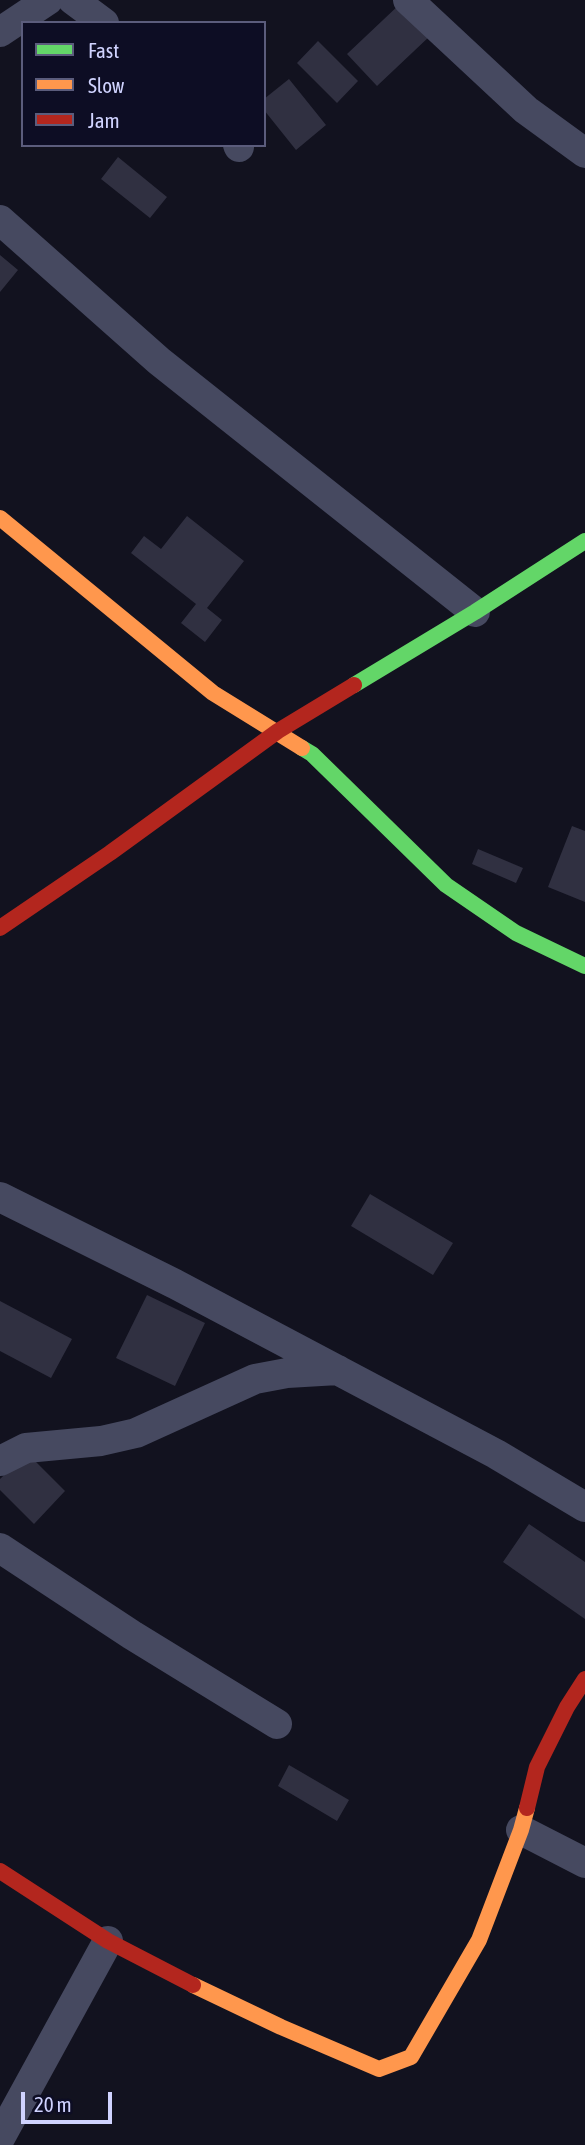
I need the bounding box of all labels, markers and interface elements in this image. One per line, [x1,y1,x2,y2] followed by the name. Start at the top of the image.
[21,21,266,147] legend
[88,38,119,62] text: Fast
[88,73,124,97] text: Slow
[88,108,120,132] text: Jam
[24,2078,116,2122] scale bar
[34,2092,72,2116] text: 20 m

